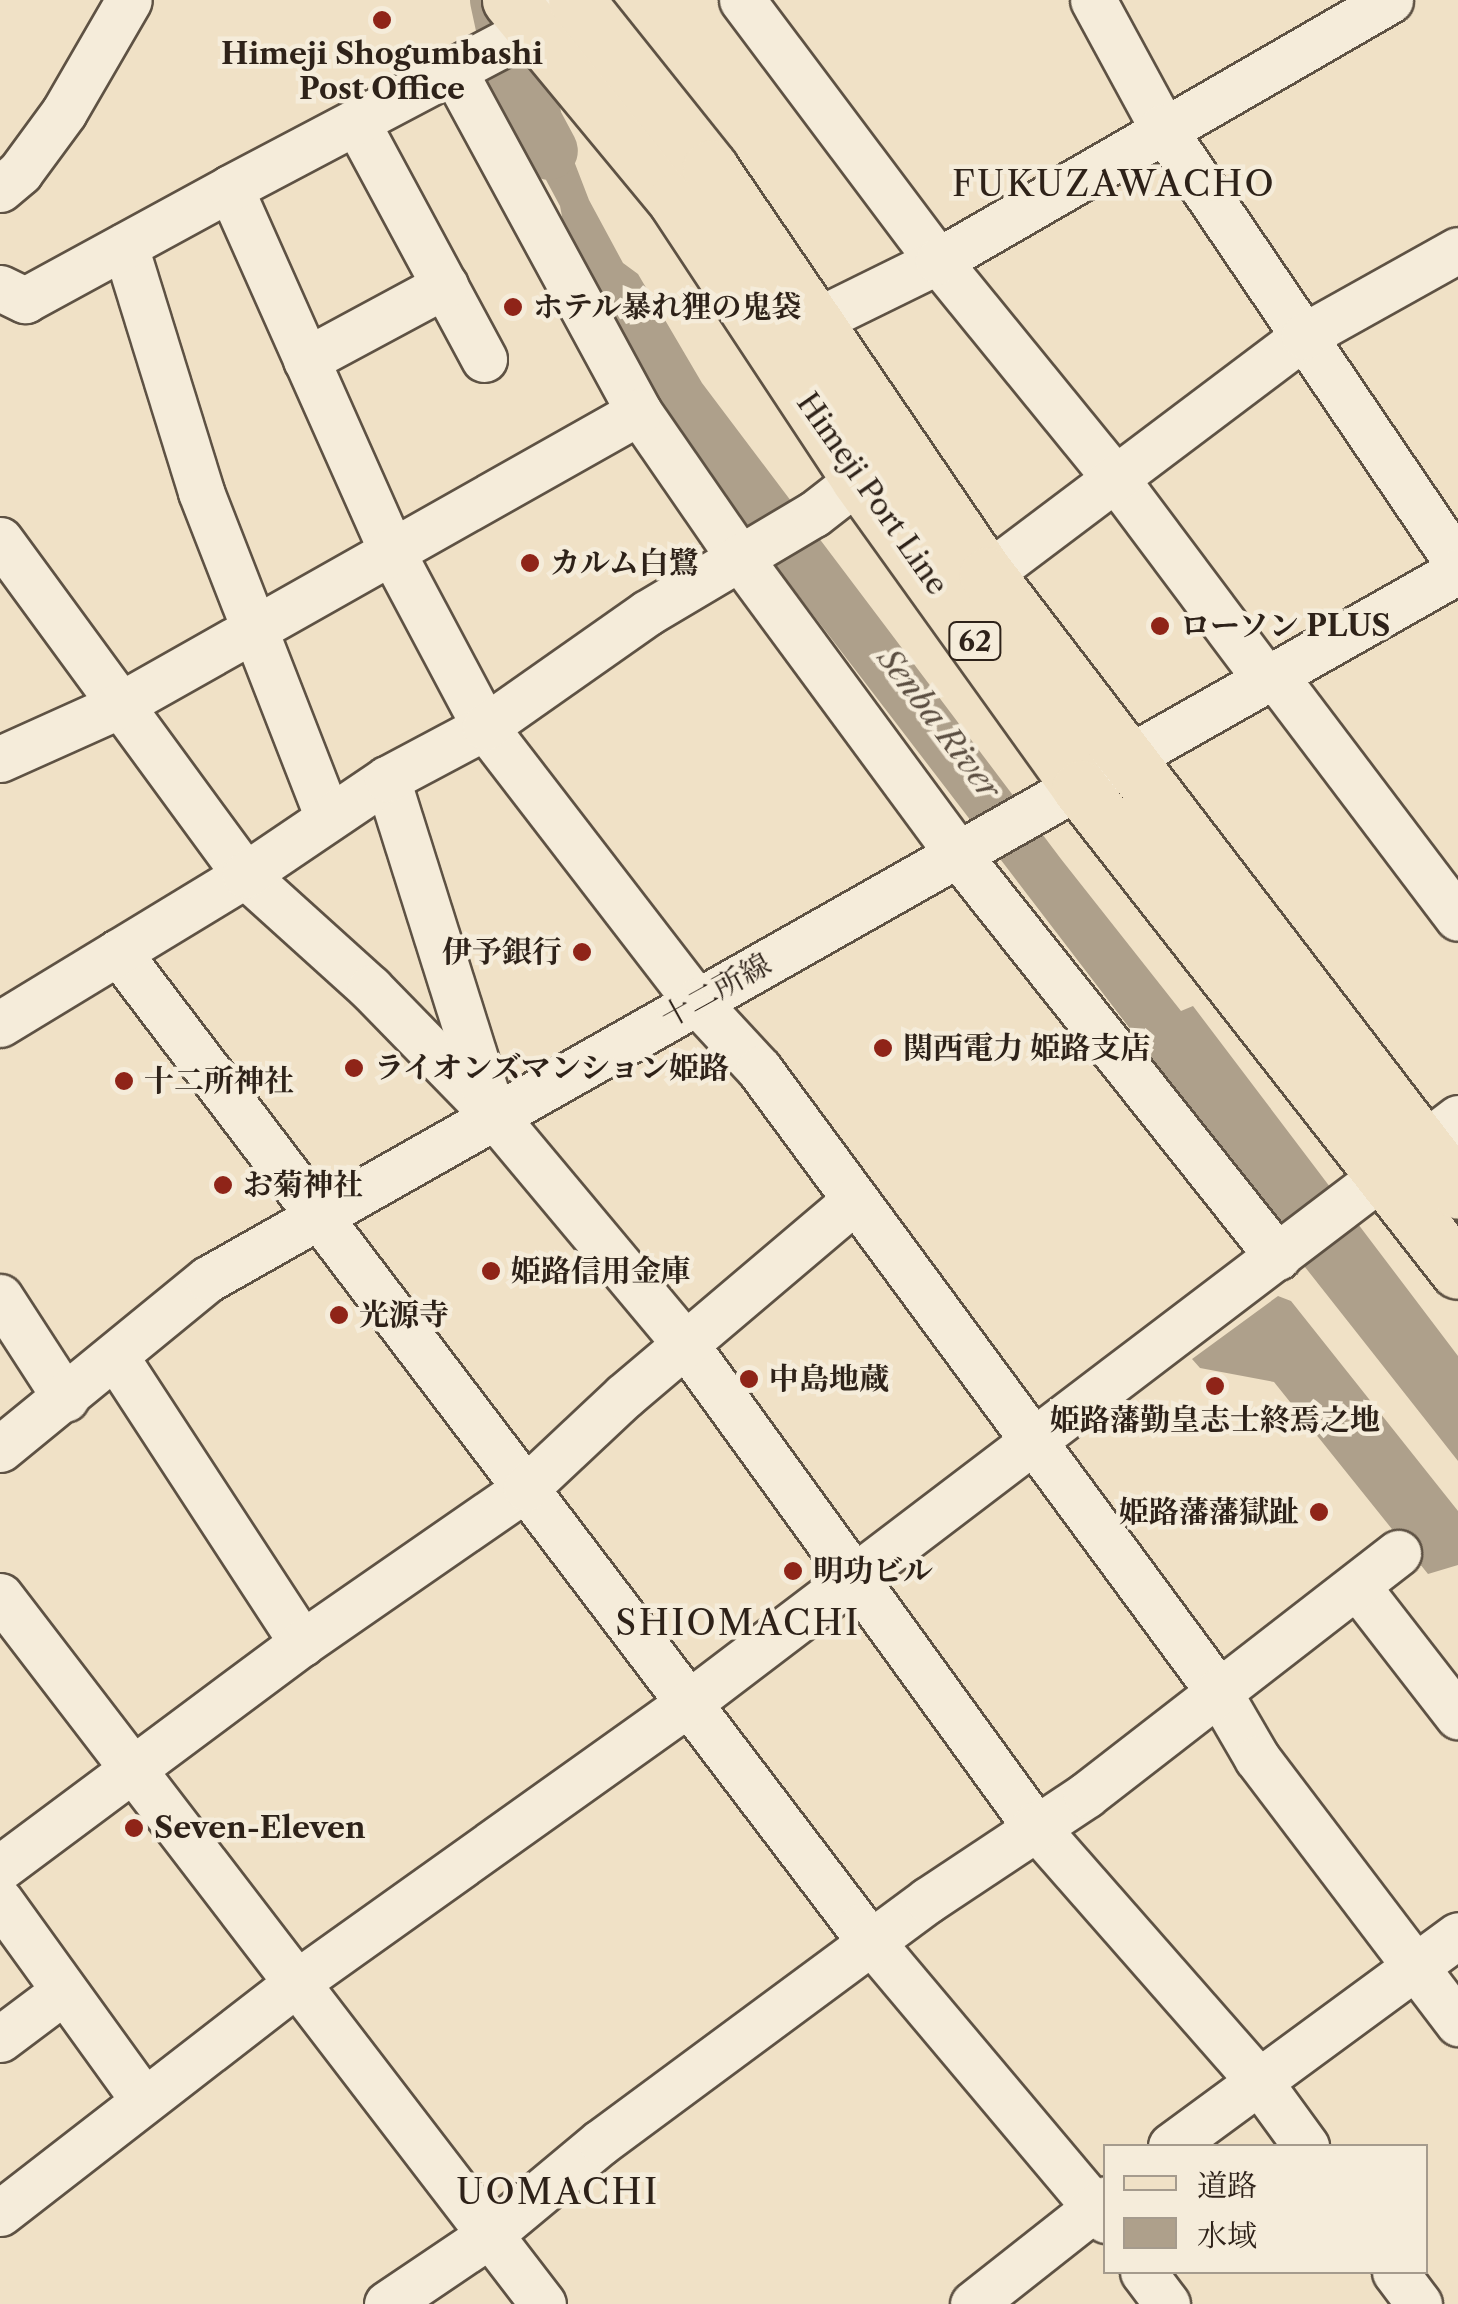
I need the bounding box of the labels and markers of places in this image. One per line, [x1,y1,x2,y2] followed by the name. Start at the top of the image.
[371,9,393,31] marker: Himeji Shogumbashi Post Office
[221,36,543,106] place label: Himeji Shogumbashi Post Office
[533,289,803,325] place label: ホテル暴れ狸の鬼袋
[502,296,524,318] marker: ホテル暴れ狸の鬼袋
[550,545,700,581] place label: カルム白鷺
[519,552,541,574] marker: カルム白鷺
[1180,608,1392,644] place label: ローソン PLUS
[1149,615,1171,637] marker: ローソン PLUS
[442,934,562,970] place label: 伊予銀行
[571,941,593,963] marker: 伊予銀行
[903,1030,1151,1066] place label: 関西電力 姫路支店
[872,1037,894,1059] marker: 関西電力 姫路支店
[374,1050,734,1086] place label: ライオンズマンション姫路
[343,1057,365,1079] marker: ライオンズマンション姫路
[144,1063,294,1099] place label: 十二所神社
[113,1070,135,1092] marker: 十二所神社
[243,1167,363,1203] place label: お菊神社
[212,1174,234,1196] marker: お菊神社
[511,1253,691,1289] place label: 姫路信用金庫
[480,1260,502,1282] marker: 姫路信用金庫
[359,1297,449,1333] place label: 光源寺
[328,1304,350,1326] marker: 光源寺
[769,1361,889,1397] place label: 中島地蔵
[738,1368,760,1390] marker: 中島地蔵
[1204,1375,1226,1397] marker: 姫路藩勤皇志士終焉之地
[1050,1402,1380,1438] place label: 姫路藩勤皇志士終焉之地
[1119,1494,1299,1530] place label: 姫路藩藩獄趾
[1308,1501,1330,1523] marker: 姫路藩藩獄趾
[813,1553,933,1589] place label: 明功ビル
[782,1560,804,1582] marker: 明功ビル
[154,1810,366,1846] place label: Seven-Eleven
[123,1817,145,1839] marker: Seven-Eleven

